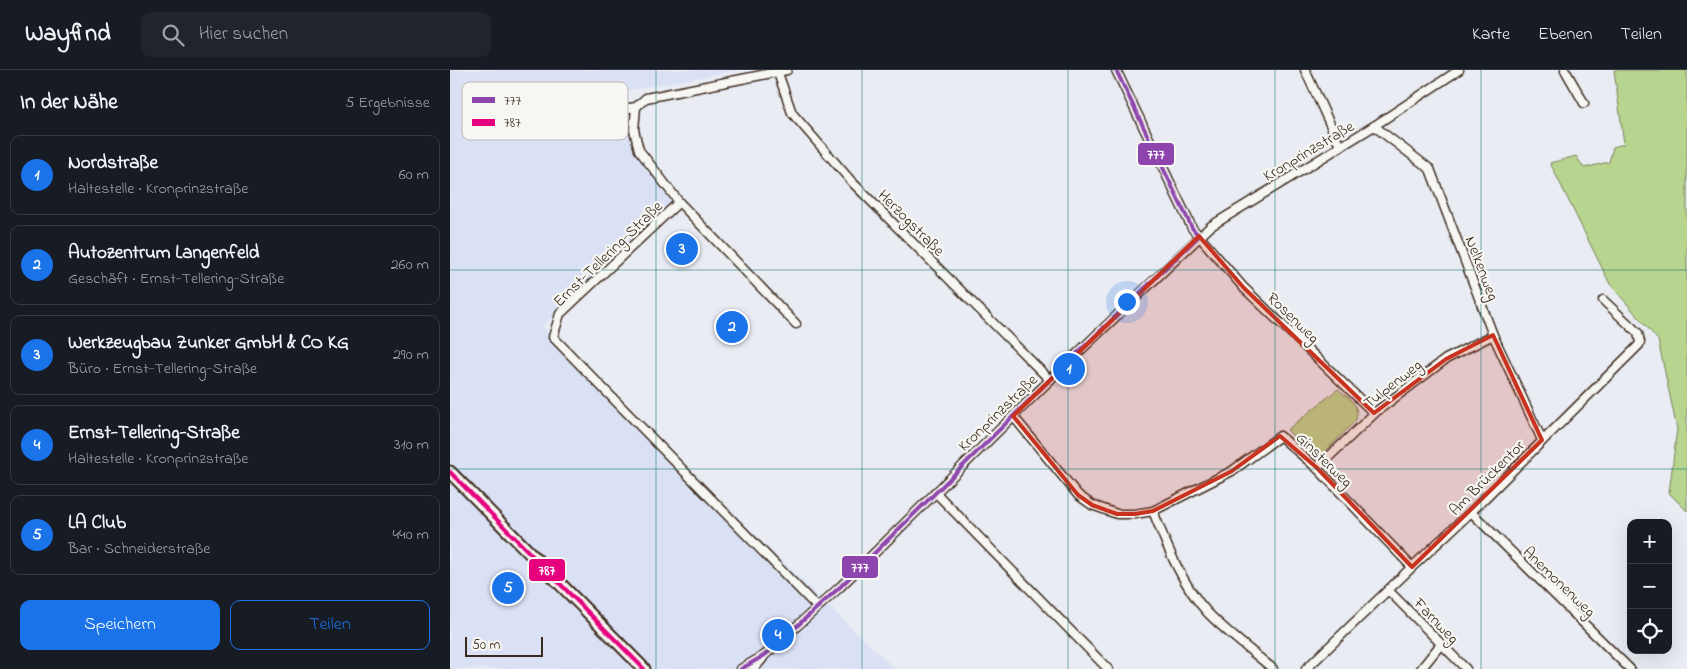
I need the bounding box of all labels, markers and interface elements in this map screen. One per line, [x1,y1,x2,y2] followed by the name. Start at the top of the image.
[141,12,491,57] search box
[25,17,111,52] text: Wayfind
[159,21,187,49] icon: search
[199,21,288,48] text: Hier suchen
[1472,22,1510,48] text: Karte
[1538,22,1592,48] text: Ebenen
[1620,22,1662,48] text: Teilen
[462,82,628,140] legend
[20,88,118,118] text: In der Nähe
[345,91,430,115] text: 5 Ergebnisse
[504,91,522,112] text: 777
[504,113,521,134] text: 787
[1259,115,1360,188] street label: Kronprinzstraße
[1137,142,1175,166] line badge: 777
[1147,145,1165,166] text: 777
[68,150,158,177] text: Nordstraße
[34,163,40,187] text: 1
[399,163,429,187] text: 60 m
[68,177,249,201] text: Haltestelle · Kronprinzstraße
[872,184,950,263] street label: Herzogstraße
[548,195,669,313] street label: Ernst-Tellering-Straße
[666,230,698,268] pin: 3
[1458,233,1504,305] street label: Nelkenweg
[68,240,259,267] text: Autozentrum Langenfeld
[33,253,41,277] text: 2
[391,253,429,277] text: 260 m
[68,267,284,291] text: Geschäft · Ernst-Tellering-Straße
[1261,287,1324,350] street label: Rosenweg
[1114,289,1140,315] your location
[716,308,748,346] pin: 2
[68,330,349,357] text: Werkzeugbau Zunker GmbH & CO KG
[34,343,40,367] text: 3
[393,343,429,367] text: 290 m
[1053,350,1085,388] pin: 1
[1359,354,1428,415] street label: Tulpenweg
[68,357,257,381] text: Büro · Ernst-Tellering-Straße
[953,369,1044,458] street label: Kronprinzstraße
[68,420,240,447] text: Ernst-Tellering-Straße
[1290,427,1358,494] street label: Ginsterweg
[34,433,40,457] text: 4
[394,433,429,457] text: 310 m
[1444,435,1531,522] street label: Am Brückentor
[68,447,249,471] text: Haltestelle · Kronprinzstraße
[68,510,126,537] text: LA Club
[1627,519,1672,654] map controls
[1627,519,1672,564] button: +
[32,523,42,547] text: 5
[392,523,429,547] text: 440 m
[68,537,210,561] text: Bar · Schneiderstraße
[1517,541,1601,624] street label: Anemonenweg
[841,555,879,579] line badge: 777
[528,558,566,582] line badge: 787
[851,558,869,579] text: 777
[539,561,556,582] text: 787
[1627,564,1672,609] button: −
[492,569,524,607] pin: 5
[1407,592,1464,650] street label: Farnweg
[20,600,220,650] button: Speichern
[230,600,430,650] button: Teilen
[1627,609,1672,654] button: locate
[762,616,794,654] pin: 4
[465,634,542,657] scale bar
[472,635,500,656] text: 50 m

